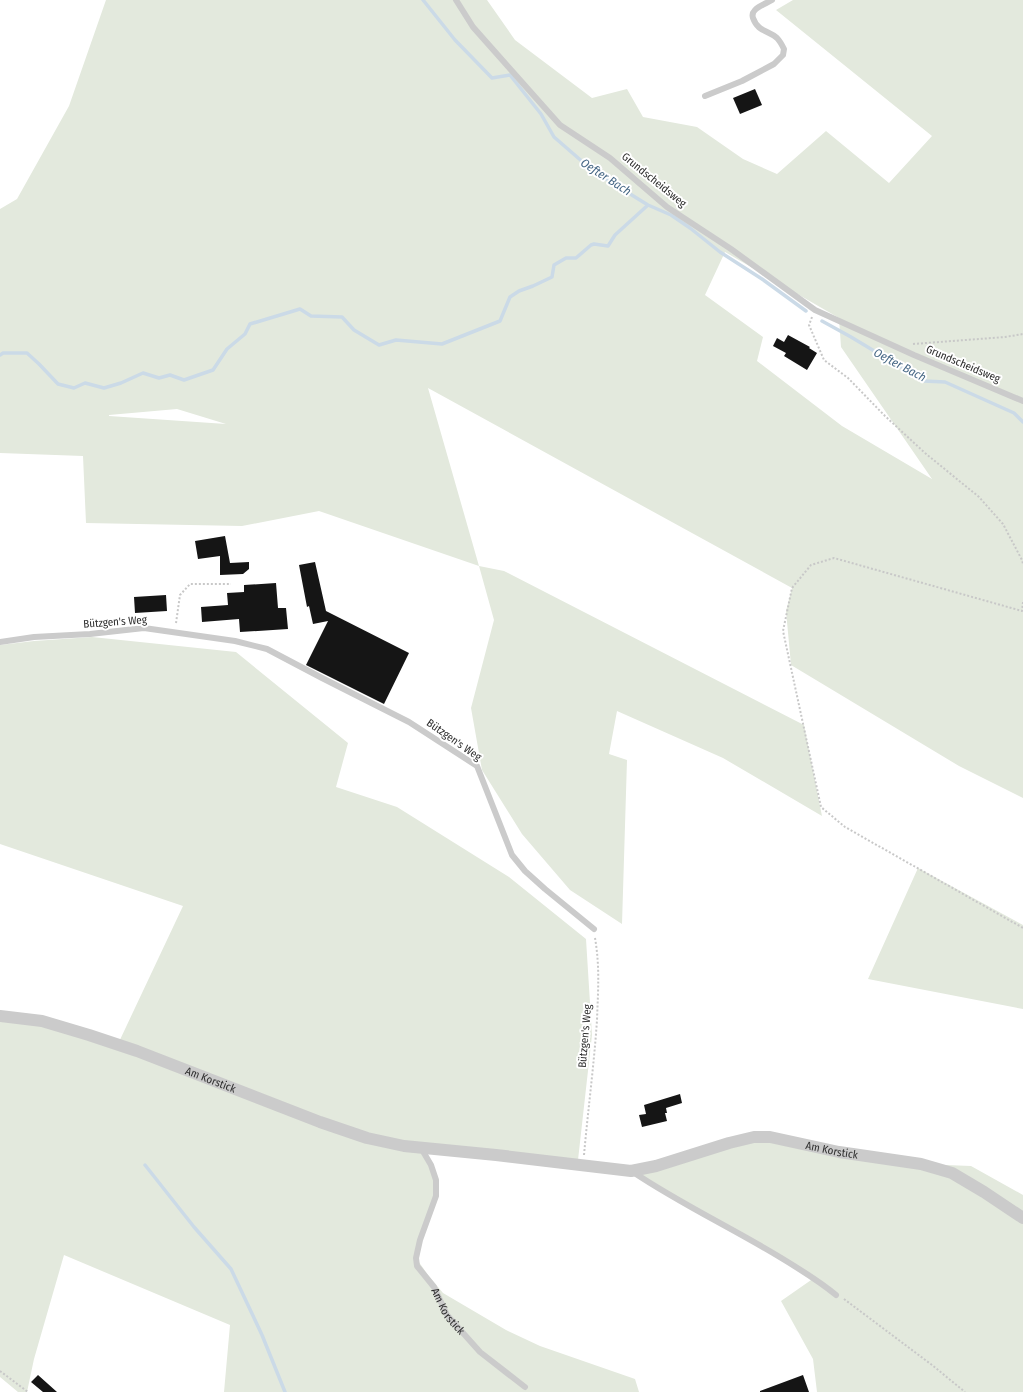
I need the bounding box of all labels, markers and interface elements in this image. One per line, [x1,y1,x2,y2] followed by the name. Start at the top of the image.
[619,150,690,211] street label: Grundscheidsweg
[578,156,634,198] water label: Oefter Bach
[924,343,1003,386] street label: Grundscheidsweg
[871,345,929,385] water label: Oefter Bach
[83,613,148,631] street label: Bützgen's Weg
[424,716,485,764] street label: Bützgen's Weg
[576,1003,594,1068] street label: Bützgen's Weg
[184,1064,239,1096] street label: Am Korstick
[804,1138,860,1161] street label: Am Korstick
[429,1286,468,1338] street label: Am Korstick

